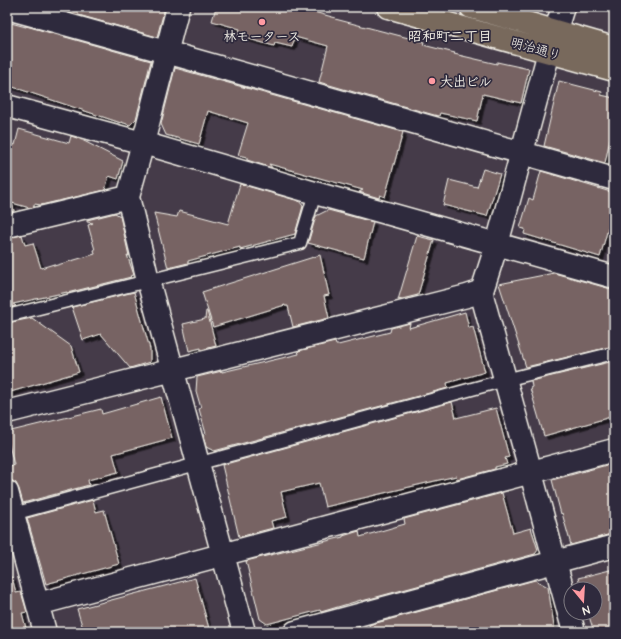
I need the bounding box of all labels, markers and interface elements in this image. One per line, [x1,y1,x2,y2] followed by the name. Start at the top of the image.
[257,17,267,27] marker: 林モータース
[408,27,492,47] district label: 昭和町二丁目
[223,28,301,46] place label: 林モータース
[508,33,563,65] street label: 明治通り
[440,73,492,91] place label: 大出ビル
[427,76,437,86] marker: 大出ビル
[563,581,603,621] north arrow
[580,602,592,618] text: N

